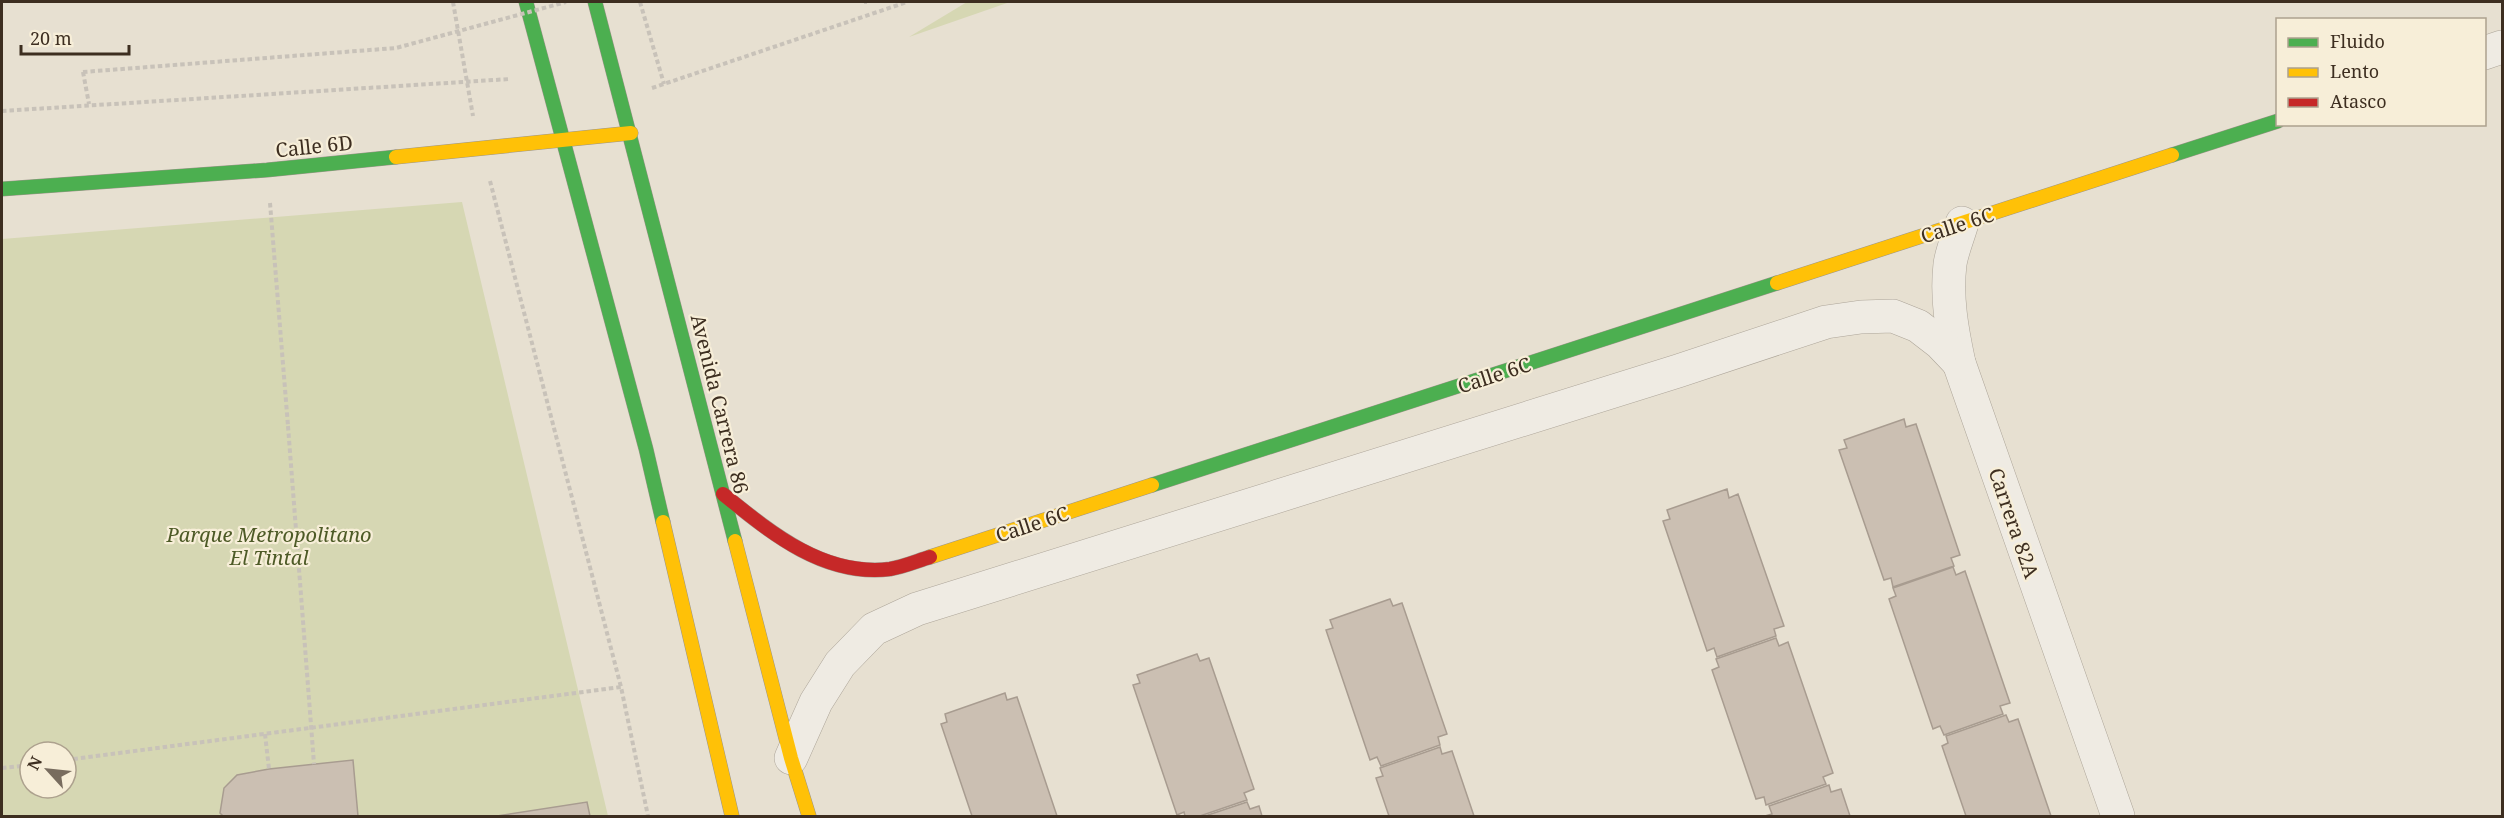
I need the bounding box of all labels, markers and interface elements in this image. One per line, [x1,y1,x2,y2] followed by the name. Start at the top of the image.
[21,18,129,56] scale bar
[2276,18,2486,126] legend
[30,26,72,50] text: 20 m
[2330,29,2385,53] text: Fluido
[2330,59,2379,83] text: Lento
[2330,89,2387,113] text: Atasco
[274,129,354,163] street label: Calle 6D
[1917,201,1997,249] street label: Calle 6C
[685,311,755,497] street label: Avenida Carrera 86
[1454,351,1534,399] street label: Calle 6C
[1983,464,2046,583] street label: Carrera 82A
[992,500,1072,548] street label: Calle 6C
[165,521,372,571] park label: Parque Metropolitano El Tintal
[18,740,78,800] north arrow
[22,752,47,774] text: N

